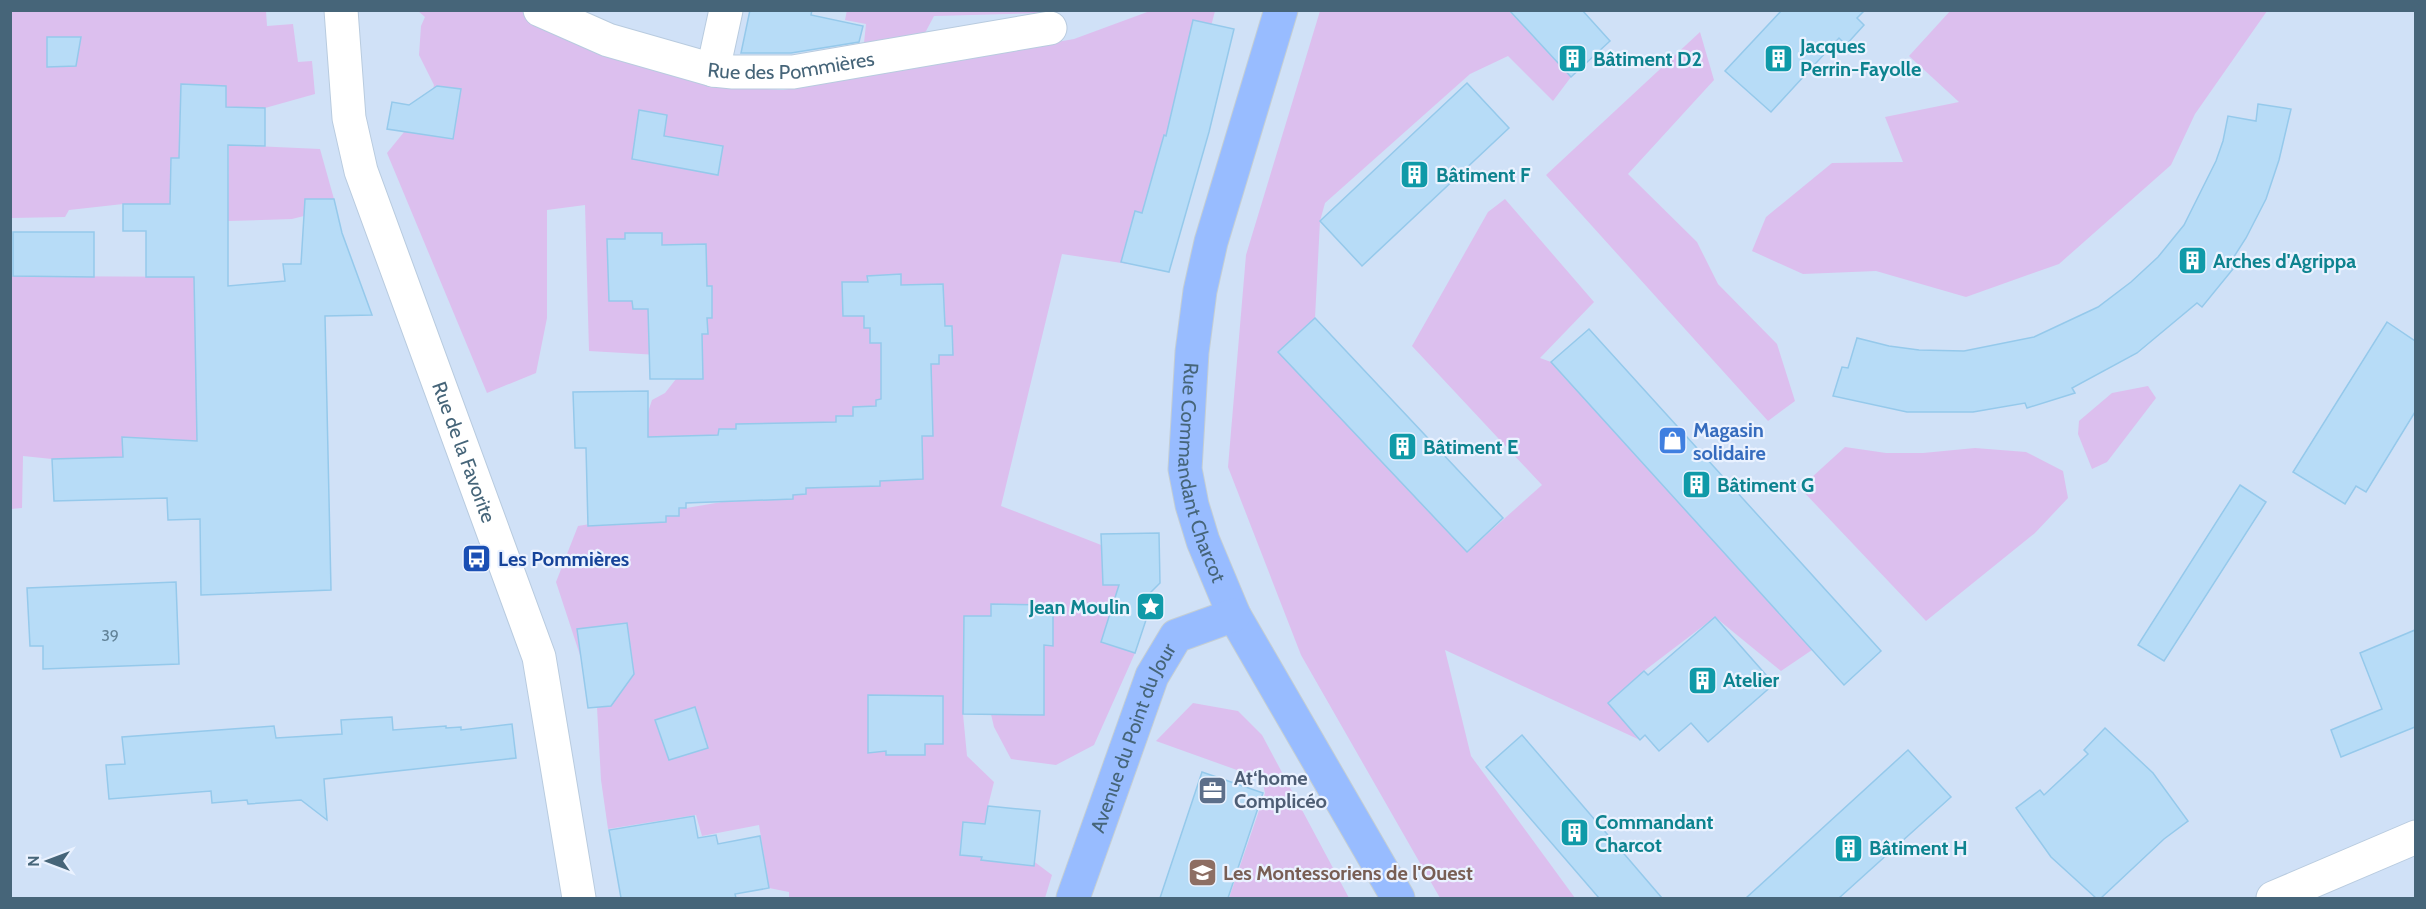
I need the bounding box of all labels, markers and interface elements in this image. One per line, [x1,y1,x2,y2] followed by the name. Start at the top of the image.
[1799,34,1921,81] place label: Jacques Perrin-Fayolle
[1763,42,1795,74] building icon: Jacques Perrin-Fayolle
[1556,43,1588,75] building icon: Bâtiment D2
[707,46,876,84] street label: Rue des Pommières
[1593,47,1702,71] place label: Bâtiment D2
[1399,159,1431,191] building icon: Bâtiment F
[1436,163,1531,187] place label: Bâtiment F
[2176,245,2208,277] building icon: Arches d'Agrippa
[2213,249,2356,273] place label: Arches d'Agrippa
[1173,362,1231,586] street label: Rue Commandant Charcot
[427,378,501,526] street label: Rue de la Favorite
[1693,418,1766,465] place label: Magasin solidaire
[1656,425,1688,457] shop icon: Magasin solidaire
[1386,431,1418,463] building icon: Bâtiment E
[1423,435,1518,459] place label: Bâtiment E
[1680,469,1712,501] building icon: Bâtiment G
[1717,473,1814,497] place label: Bâtiment G
[461,543,493,575] bus stop icon: Les Pommières
[498,547,629,571] place label: Les Pommières
[1135,591,1167,623] place icon: Jean Moulin
[1028,595,1130,619] place label: Jean Moulin
[101,626,119,645] house number: 39
[1085,638,1181,836] street label: Avenue du Point du Jour
[1686,664,1718,696] building icon: Atelier
[1723,668,1780,692] place label: Atelier
[1234,766,1327,813] place label: At‘home Complicéo
[1197,774,1229,806] office icon: At‘home Complicéo
[1595,810,1713,857] place label: Commandant Charcot
[1558,817,1590,849] building icon: Commandant Charcot
[18,831,78,891] north arrow
[1832,832,1864,864] building icon: Bâtiment H
[1869,836,1968,860] place label: Bâtiment H
[24,855,43,867] text: N
[1186,857,1218,889] school or university icon: Les Montessoriens de l'Ouest
[1223,861,1473,885] place label: Les Montessoriens de l'Ouest

